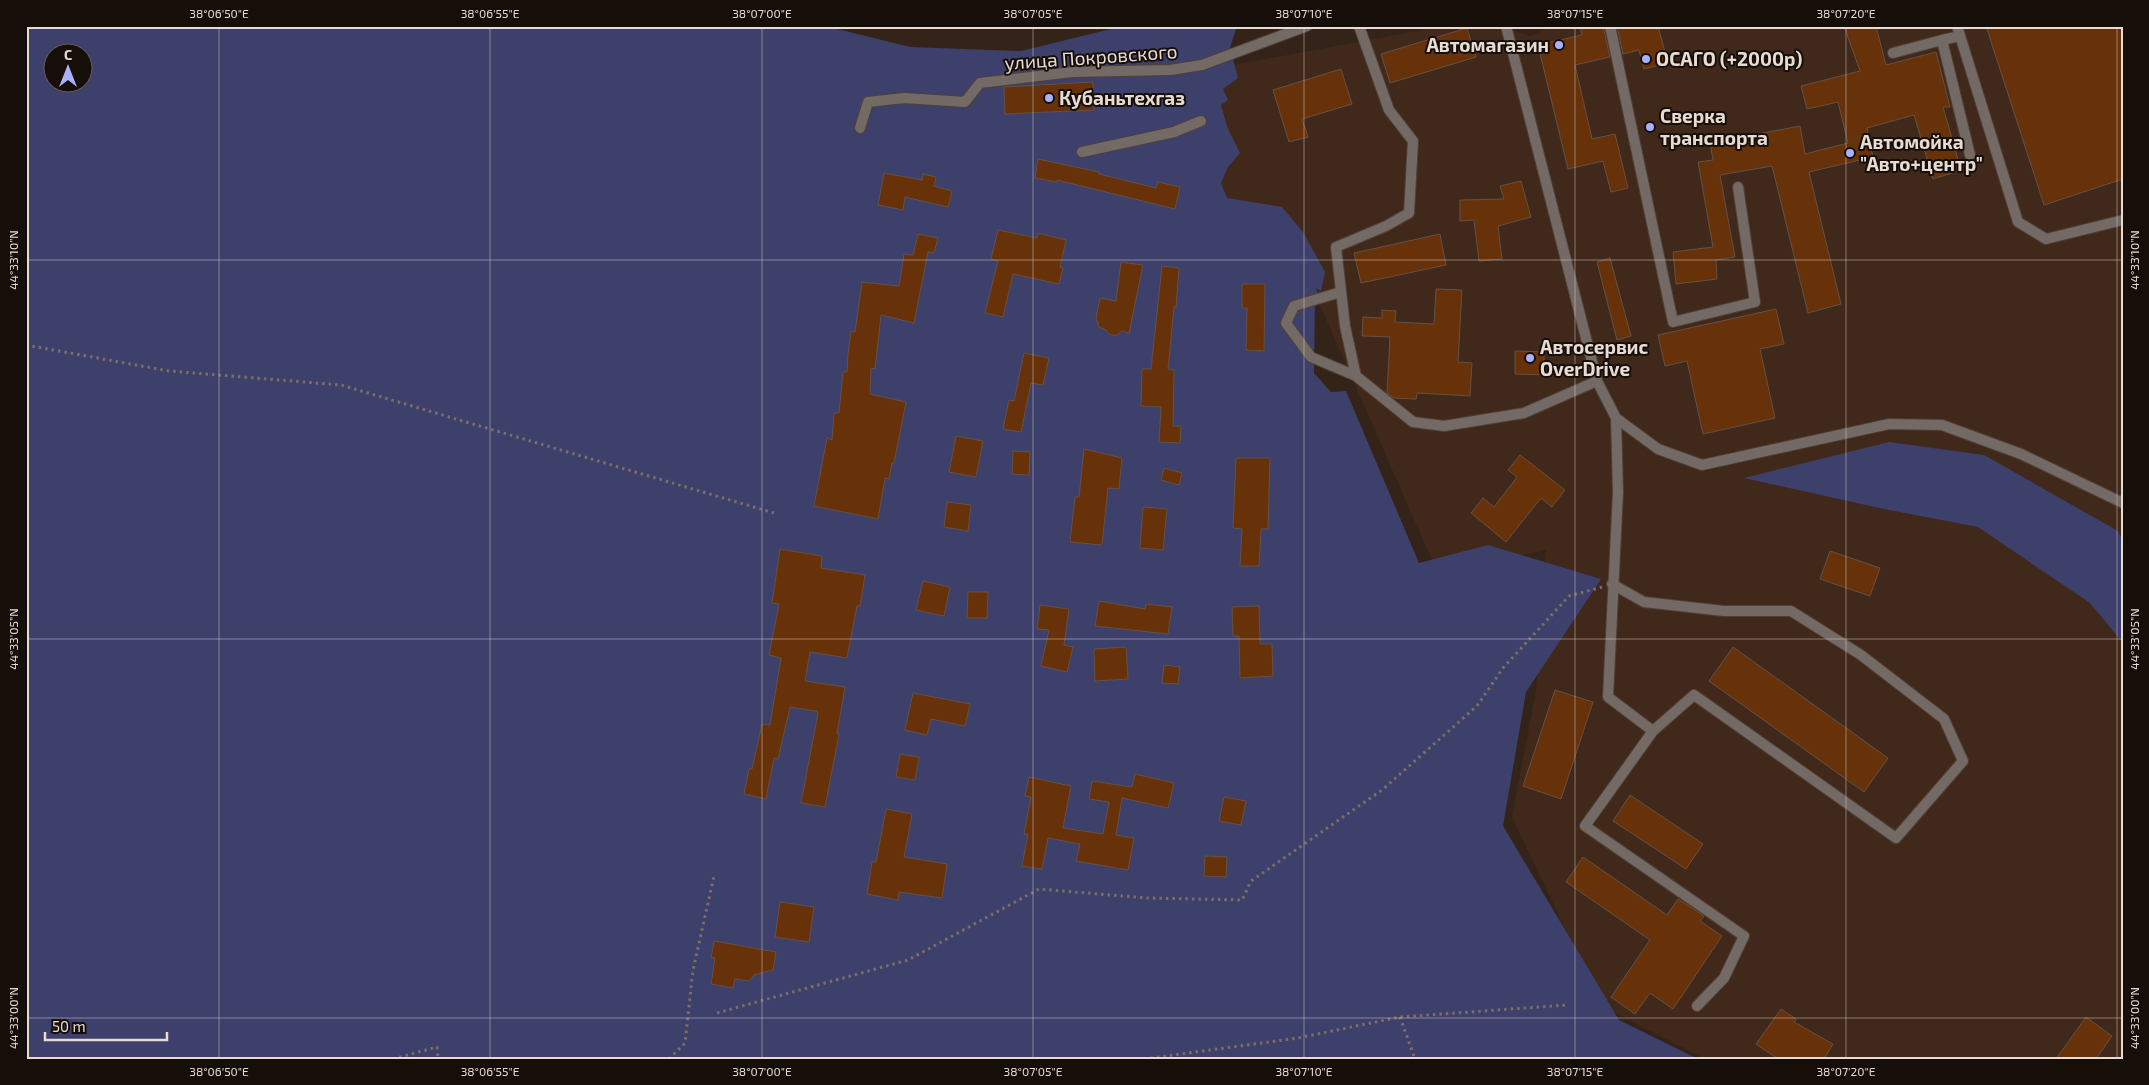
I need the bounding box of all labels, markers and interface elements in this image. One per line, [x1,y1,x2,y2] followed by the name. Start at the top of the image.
[189,6,249,20] text: 38°06'50"E
[461,6,520,20] text: 38°06'55"E
[732,6,792,20] text: 38°07'00"E
[1004,6,1063,20] text: 38°07'05"E
[1275,6,1333,20] text: 38°07'10"E
[1547,6,1603,20] text: 38°07'15"E
[1816,6,1876,20] text: 38°07'20"E
[1426,33,1549,56] place label: Автомагазин
[1004,39,1178,75] street label: улица Покровского
[1553,39,1565,51] marker: Автомагазин
[42,42,92,92] north arrow
[64,46,72,63] text: С
[1656,47,1802,70] place label: ОСАГО (+2000р)
[1640,53,1652,65] marker: ОСАГО (+2000р)
[1059,86,1185,109] place label: Кубаньтехгаз
[1043,92,1055,104] marker: Кубаньтехгаз
[1660,104,1768,149] place label: Сверка транспорта
[1644,121,1656,133] marker: Сверка транспорта
[1860,130,1983,175] place label: Автомойка "Авто+центр"
[1844,147,1856,159] marker: Автомойка "Авто+центр"
[6,230,20,290] text: 44°33'10"N
[2127,230,2141,290] text: 44°33'10"N
[1540,335,1648,380] place label: Автосервис OverDrive
[1524,352,1536,364] marker: Автосервис OverDrive
[6,608,20,670] text: 44°33'05"N
[2127,608,2141,670] text: 44°33'05"N
[6,987,20,1049] text: 44°33'00"N
[2127,987,2141,1049] text: 44°33'00"N
[45,1010,168,1042] scale bar
[52,1017,86,1035] text: 50 m
[189,1064,249,1078] text: 38°06'50"E
[461,1064,520,1078] text: 38°06'55"E
[732,1064,792,1078] text: 38°07'00"E
[1004,1064,1063,1078] text: 38°07'05"E
[1275,1064,1333,1078] text: 38°07'10"E
[1547,1064,1603,1078] text: 38°07'15"E
[1816,1064,1876,1078] text: 38°07'20"E

